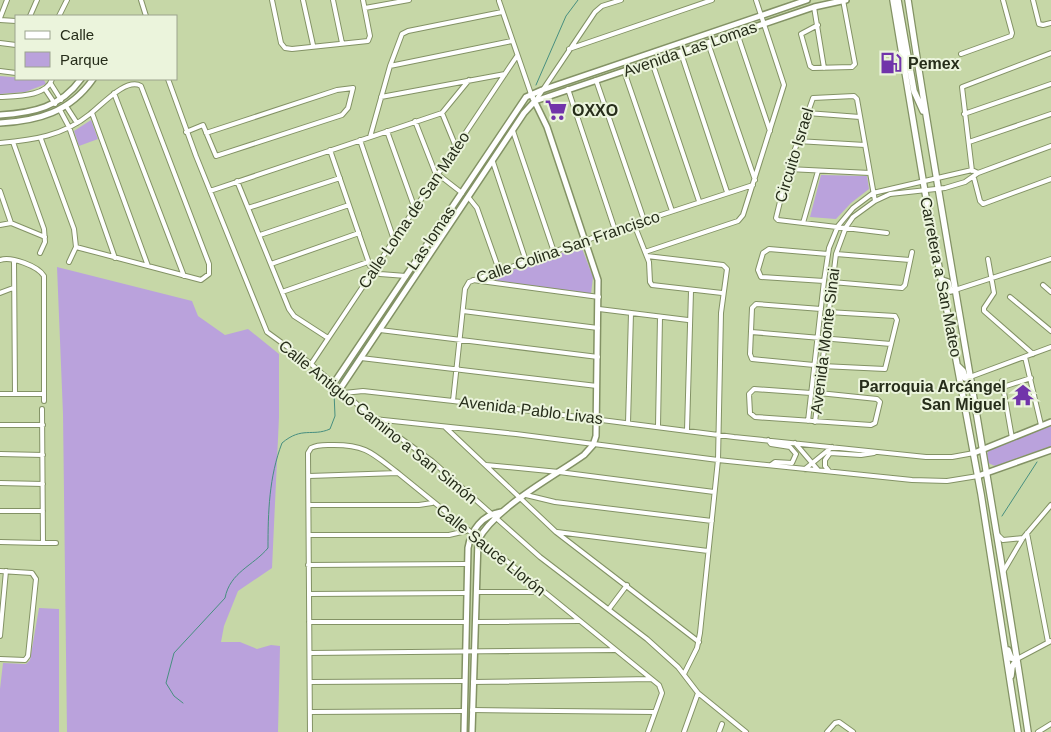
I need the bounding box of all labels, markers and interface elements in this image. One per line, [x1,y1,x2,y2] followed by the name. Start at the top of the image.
[15,15,178,80] legend
[621,18,759,80] street label: Avenida Las Lomas
[60,26,94,43] text: Calle
[878,50,904,76] fuel station icon: Pemex
[60,51,108,68] text: Parque
[908,55,960,72] place label: Pemex
[543,97,569,123] supermarket icon: OXXO
[572,102,618,119] place label: OXXO
[772,106,816,204] street label: Circuito Israel
[355,128,473,291] street label: Calle Loma de San Mateo
[917,195,965,359] street label: Carretera a San Mateo
[404,203,458,273] street label: Las lomas
[474,208,662,286] street label: Calle Colina San Francisco
[808,267,842,415] street label: Avenida Monte Sinai
[276,337,480,507] street label: Calle Antiguo Camino a San Simón
[859,378,1006,413] place label: Parroquia Arcángel San Miguel
[1010,382,1036,408] temple icon: Parroquia Arcángel San Miguel
[458,393,604,427] street label: Avenida Pablo Livas
[433,501,549,599] street label: Calle Sauce Llorón

